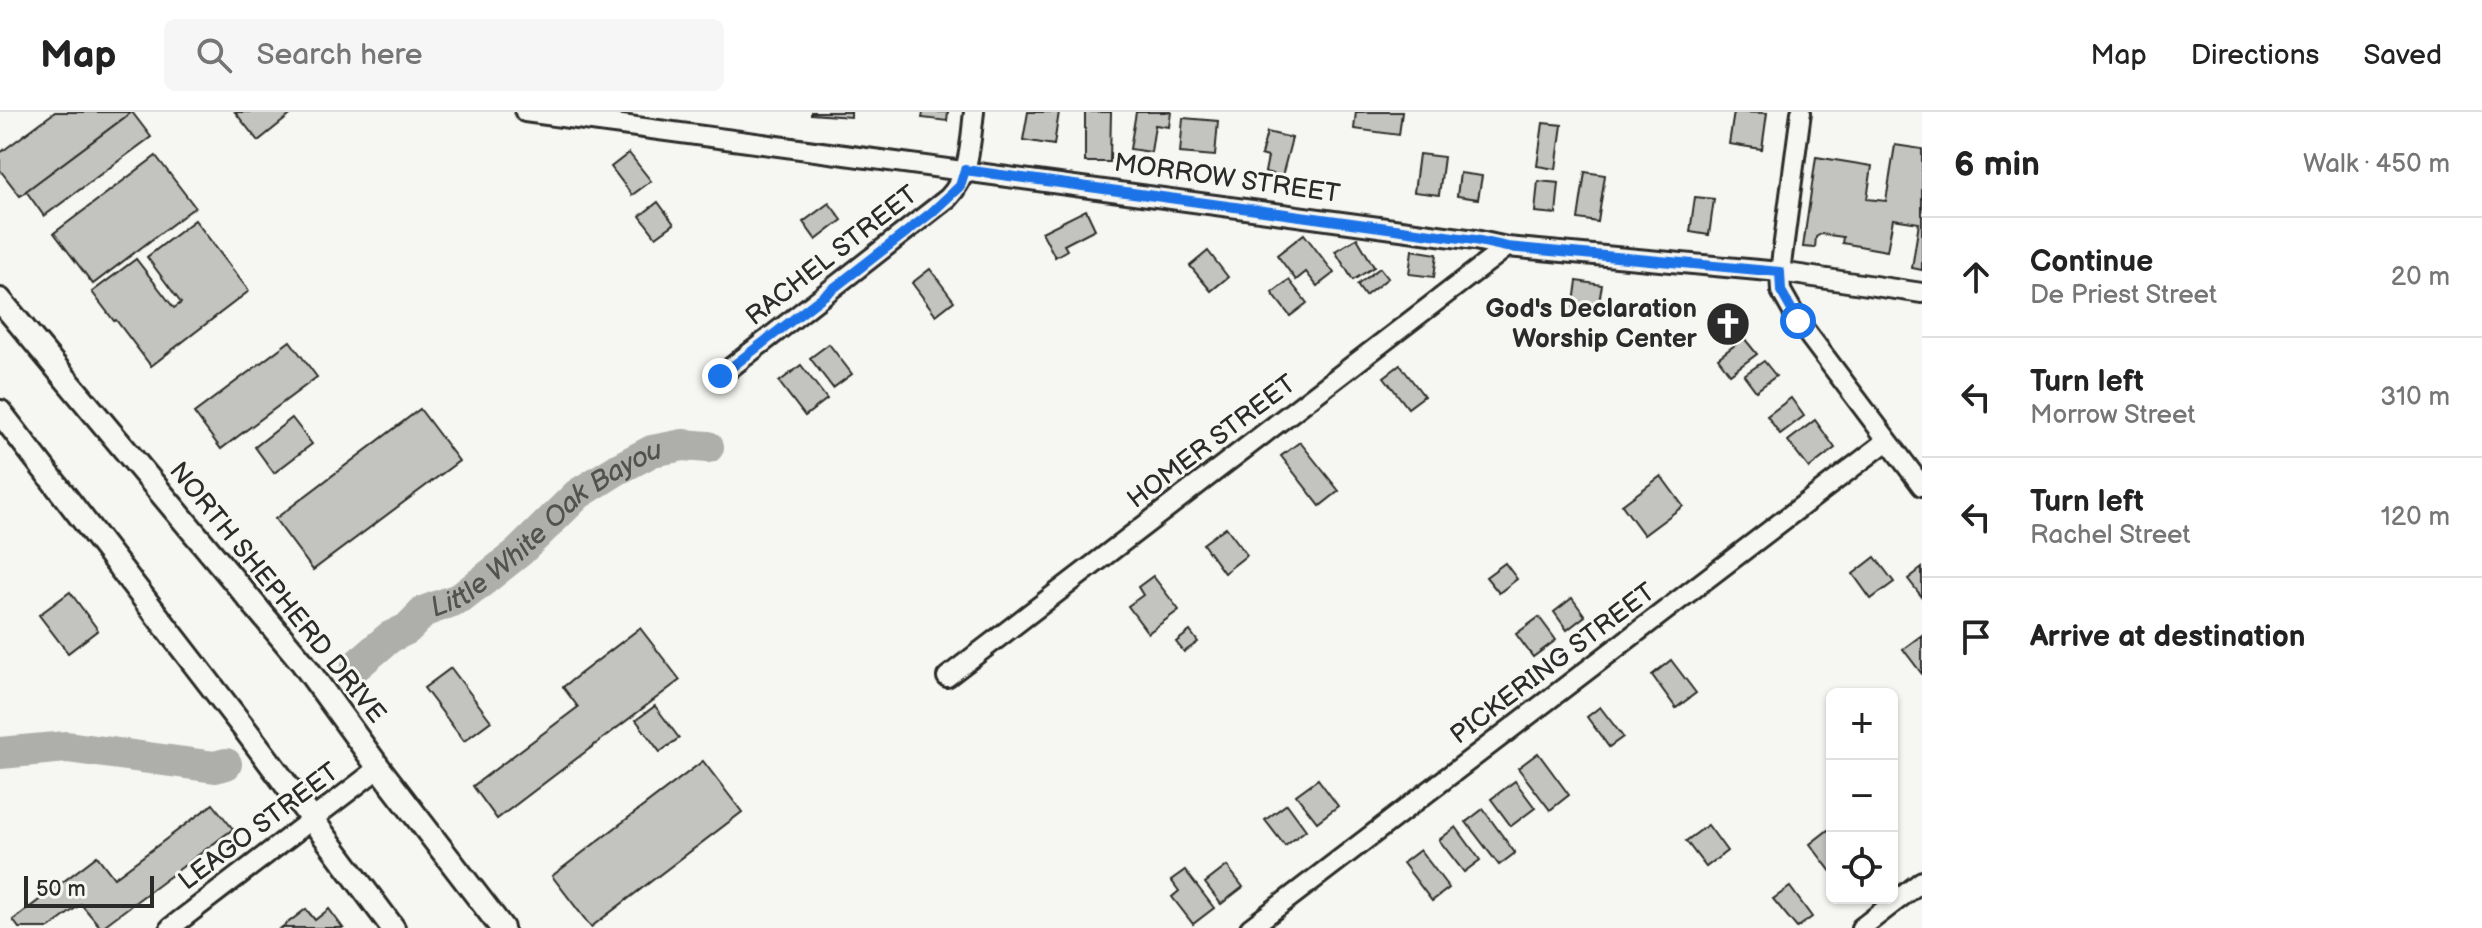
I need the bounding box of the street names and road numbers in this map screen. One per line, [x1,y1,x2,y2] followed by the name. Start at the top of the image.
[1112,148,1342,210] street label: MORROW STREET
[740,179,924,333] street label: RACHEL STREET
[1122,368,1303,515] street label: HOMER STREET
[162,456,392,730] street label: NORTH SHEPHERD DRIVE
[1445,577,1662,751] street label: PICKERING STREET
[173,757,345,897] street label: LEAGO STREET

